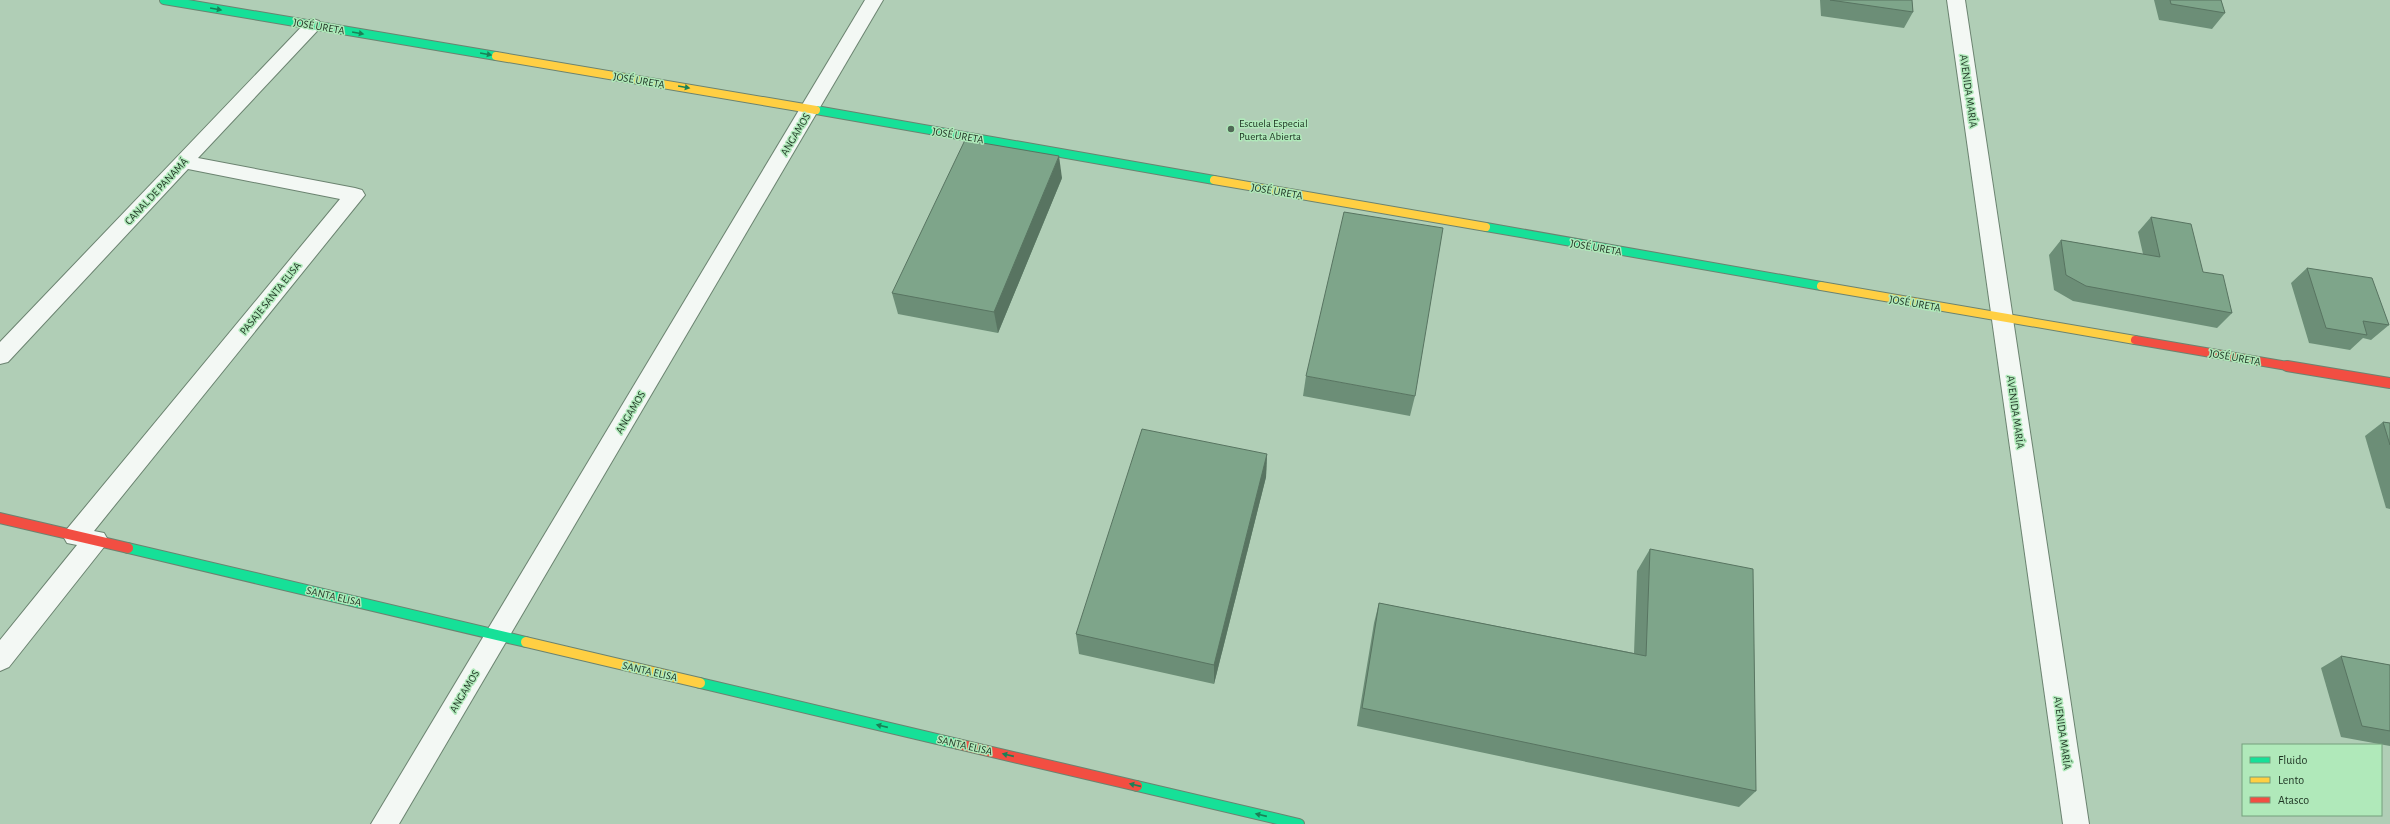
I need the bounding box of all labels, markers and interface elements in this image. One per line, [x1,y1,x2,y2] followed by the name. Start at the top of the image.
[210,6,222,12] one-way arrow
[292,16,346,37] street label: JOSÉ URETA
[352,30,364,36] one-way arrow
[480,51,492,57] one-way arrow
[1958,54,1980,129] street label: AVENIDA MARÍA
[612,70,666,91] street label: JOSÉ URETA
[677,85,690,91] one-way arrow
[778,111,812,157] street label: ANGAMOS
[1239,118,1308,142] place label: Escuela Especial Puerta Abierta
[1226,124,1236,134] marker: Escuela Especial Puerta Abierta
[931,125,985,146] street label: JOSÉ URETA
[122,155,190,227] street label: CANAL DE PANAMÁ
[1250,181,1304,202] street label: JOSÉ URETA
[1569,237,1623,258] street label: JOSÉ URETA
[238,259,303,337] street label: PASAJE SANTA ELISA
[1888,293,1942,314] street label: JOSÉ URETA
[2208,347,2262,368] street label: JOSÉ URETA
[2005,375,2027,450] street label: AVENIDA MARÍA
[613,389,647,435] street label: ANGAMOS
[305,585,363,608] street label: SANTA ELISA
[621,660,679,683] street label: SANTA ELISA
[447,668,481,714] street label: ANGAMOS
[2052,696,2074,771] street label: AVENIDA MARÍA
[876,722,888,728] one-way arrow
[936,734,994,757] street label: SANTA ELISA
[2242,744,2382,816] legend
[1002,752,1015,758] one-way arrow
[2278,754,2307,766] text: Fluido
[2278,774,2304,786] text: Lento
[1129,782,1141,788] one-way arrow
[2278,794,2309,806] text: Atasco
[1255,812,1267,818] one-way arrow

